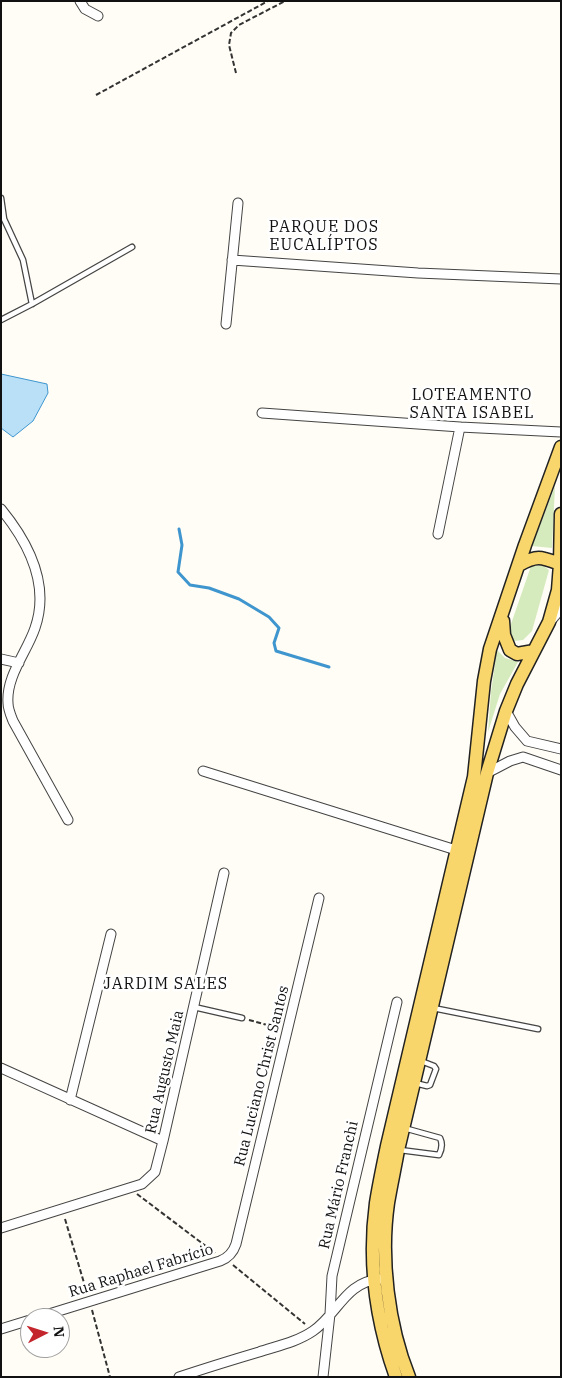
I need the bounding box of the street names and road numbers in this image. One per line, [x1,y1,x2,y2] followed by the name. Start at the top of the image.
[231,984,293,1168] street label: Rua Luciano Christ Santos
[142,1008,188,1136] street label: Rua Augusto Maia
[316,1119,362,1251] street label: Rua Mário Franchi
[67,1240,215,1302] street label: Rua Raphael Fabrício

